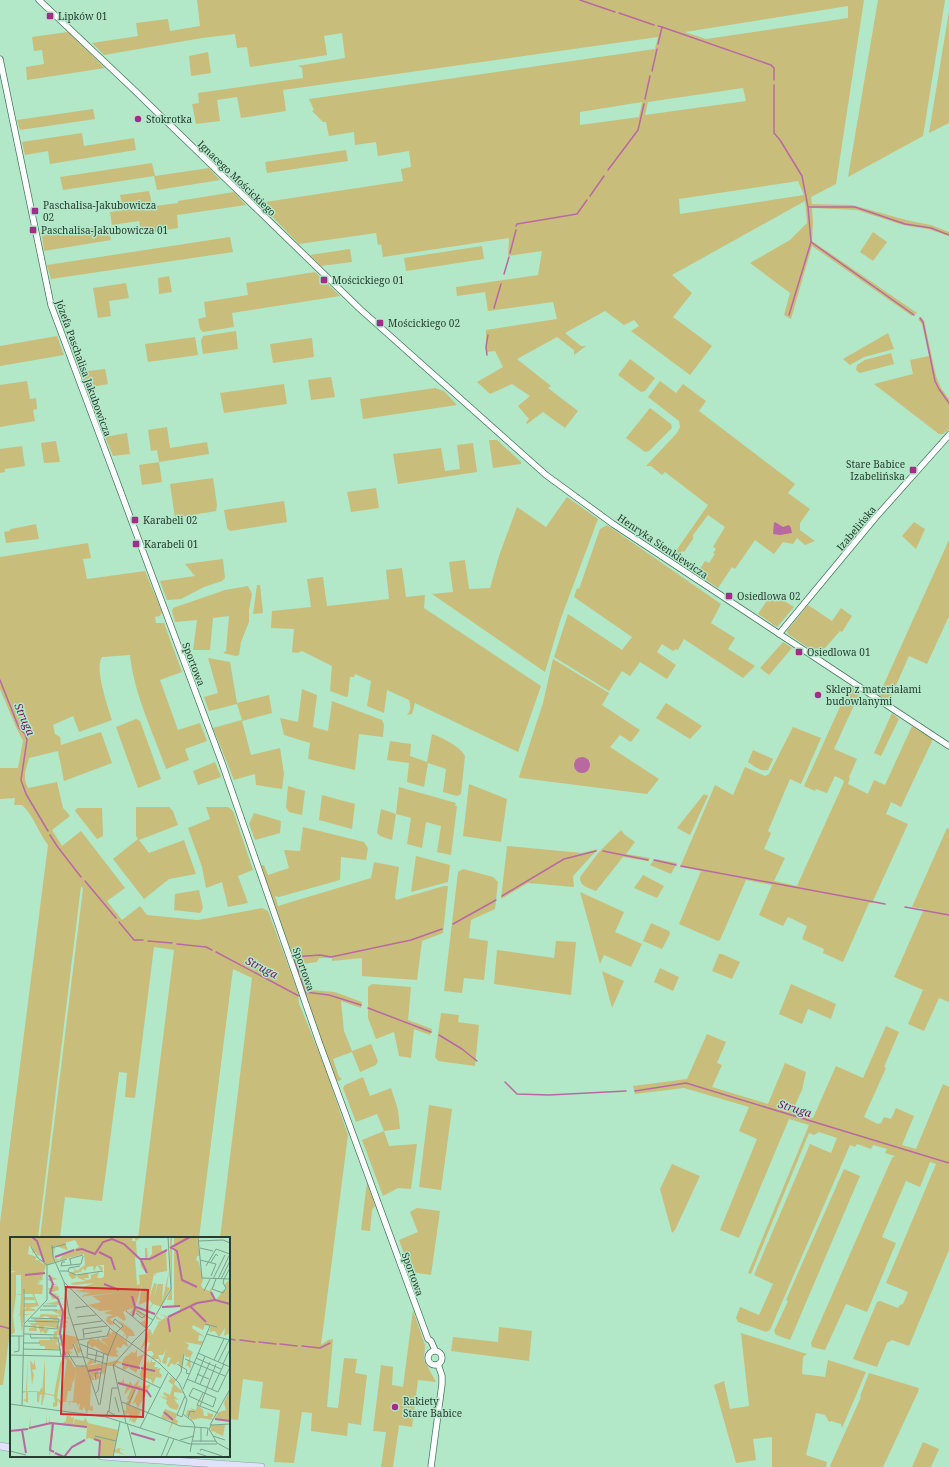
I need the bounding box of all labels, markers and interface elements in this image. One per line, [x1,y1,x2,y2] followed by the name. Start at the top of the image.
[58,9,107,23] place label: Lipków 01
[45,11,55,21] marker: Lipków 01
[146,112,192,126] place label: Stokrotka
[133,114,143,124] marker: Stokrotka
[195,137,279,219] street label: Ignacego Mościckiego
[43,198,157,224] place label: Paschalisa-Jakubowicza 02
[30,206,40,216] marker: Paschalisa-Jakubowicza 02
[41,223,168,237] place label: Paschalisa-Jakubowicza 01
[28,225,38,235] marker: Paschalisa-Jakubowicza 01
[332,273,404,287] place label: Mościckiego 01
[319,275,329,285] marker: Mościckiego 01
[52,297,115,439] street label: Józefa Paschalisa Jakubowicza
[388,316,460,330] place label: Mościckiego 02
[375,318,385,328] marker: Mościckiego 02
[846,457,905,483] place label: Stare Babice Izabelińska
[908,465,918,475] marker: Stare Babice Izabelińska
[833,502,879,553] street label: Izabelińska
[615,510,711,582] street label: Henryka Sienkiewicza
[143,513,197,527] place label: Karabeli 02
[130,515,140,525] marker: Karabeli 02
[144,537,198,551] place label: Karabeli 01
[131,539,141,549] marker: Karabeli 01
[737,589,801,603] place label: Osiedlowa 02
[724,591,734,601] marker: Osiedlowa 02
[179,640,209,688] street label: Sportowa
[807,645,871,659] place label: Osiedlowa 01
[794,647,804,657] marker: Osiedlowa 01
[826,682,922,708] place label: Sklep z materiałami budowlanymi
[813,690,823,700] marker: Sklep z materiałami budowlanymi
[11,700,39,738] water label: Struga
[290,945,319,993] street label: Sportowa
[243,953,281,982] water label: Struga
[776,1096,814,1120] water label: Struga
[10,1237,230,1457] inset map
[399,1250,428,1298] street label: Sportowa
[403,1394,462,1420] place label: Rakiety Stare Babice
[390,1402,400,1412] marker: Rakiety Stare Babice

